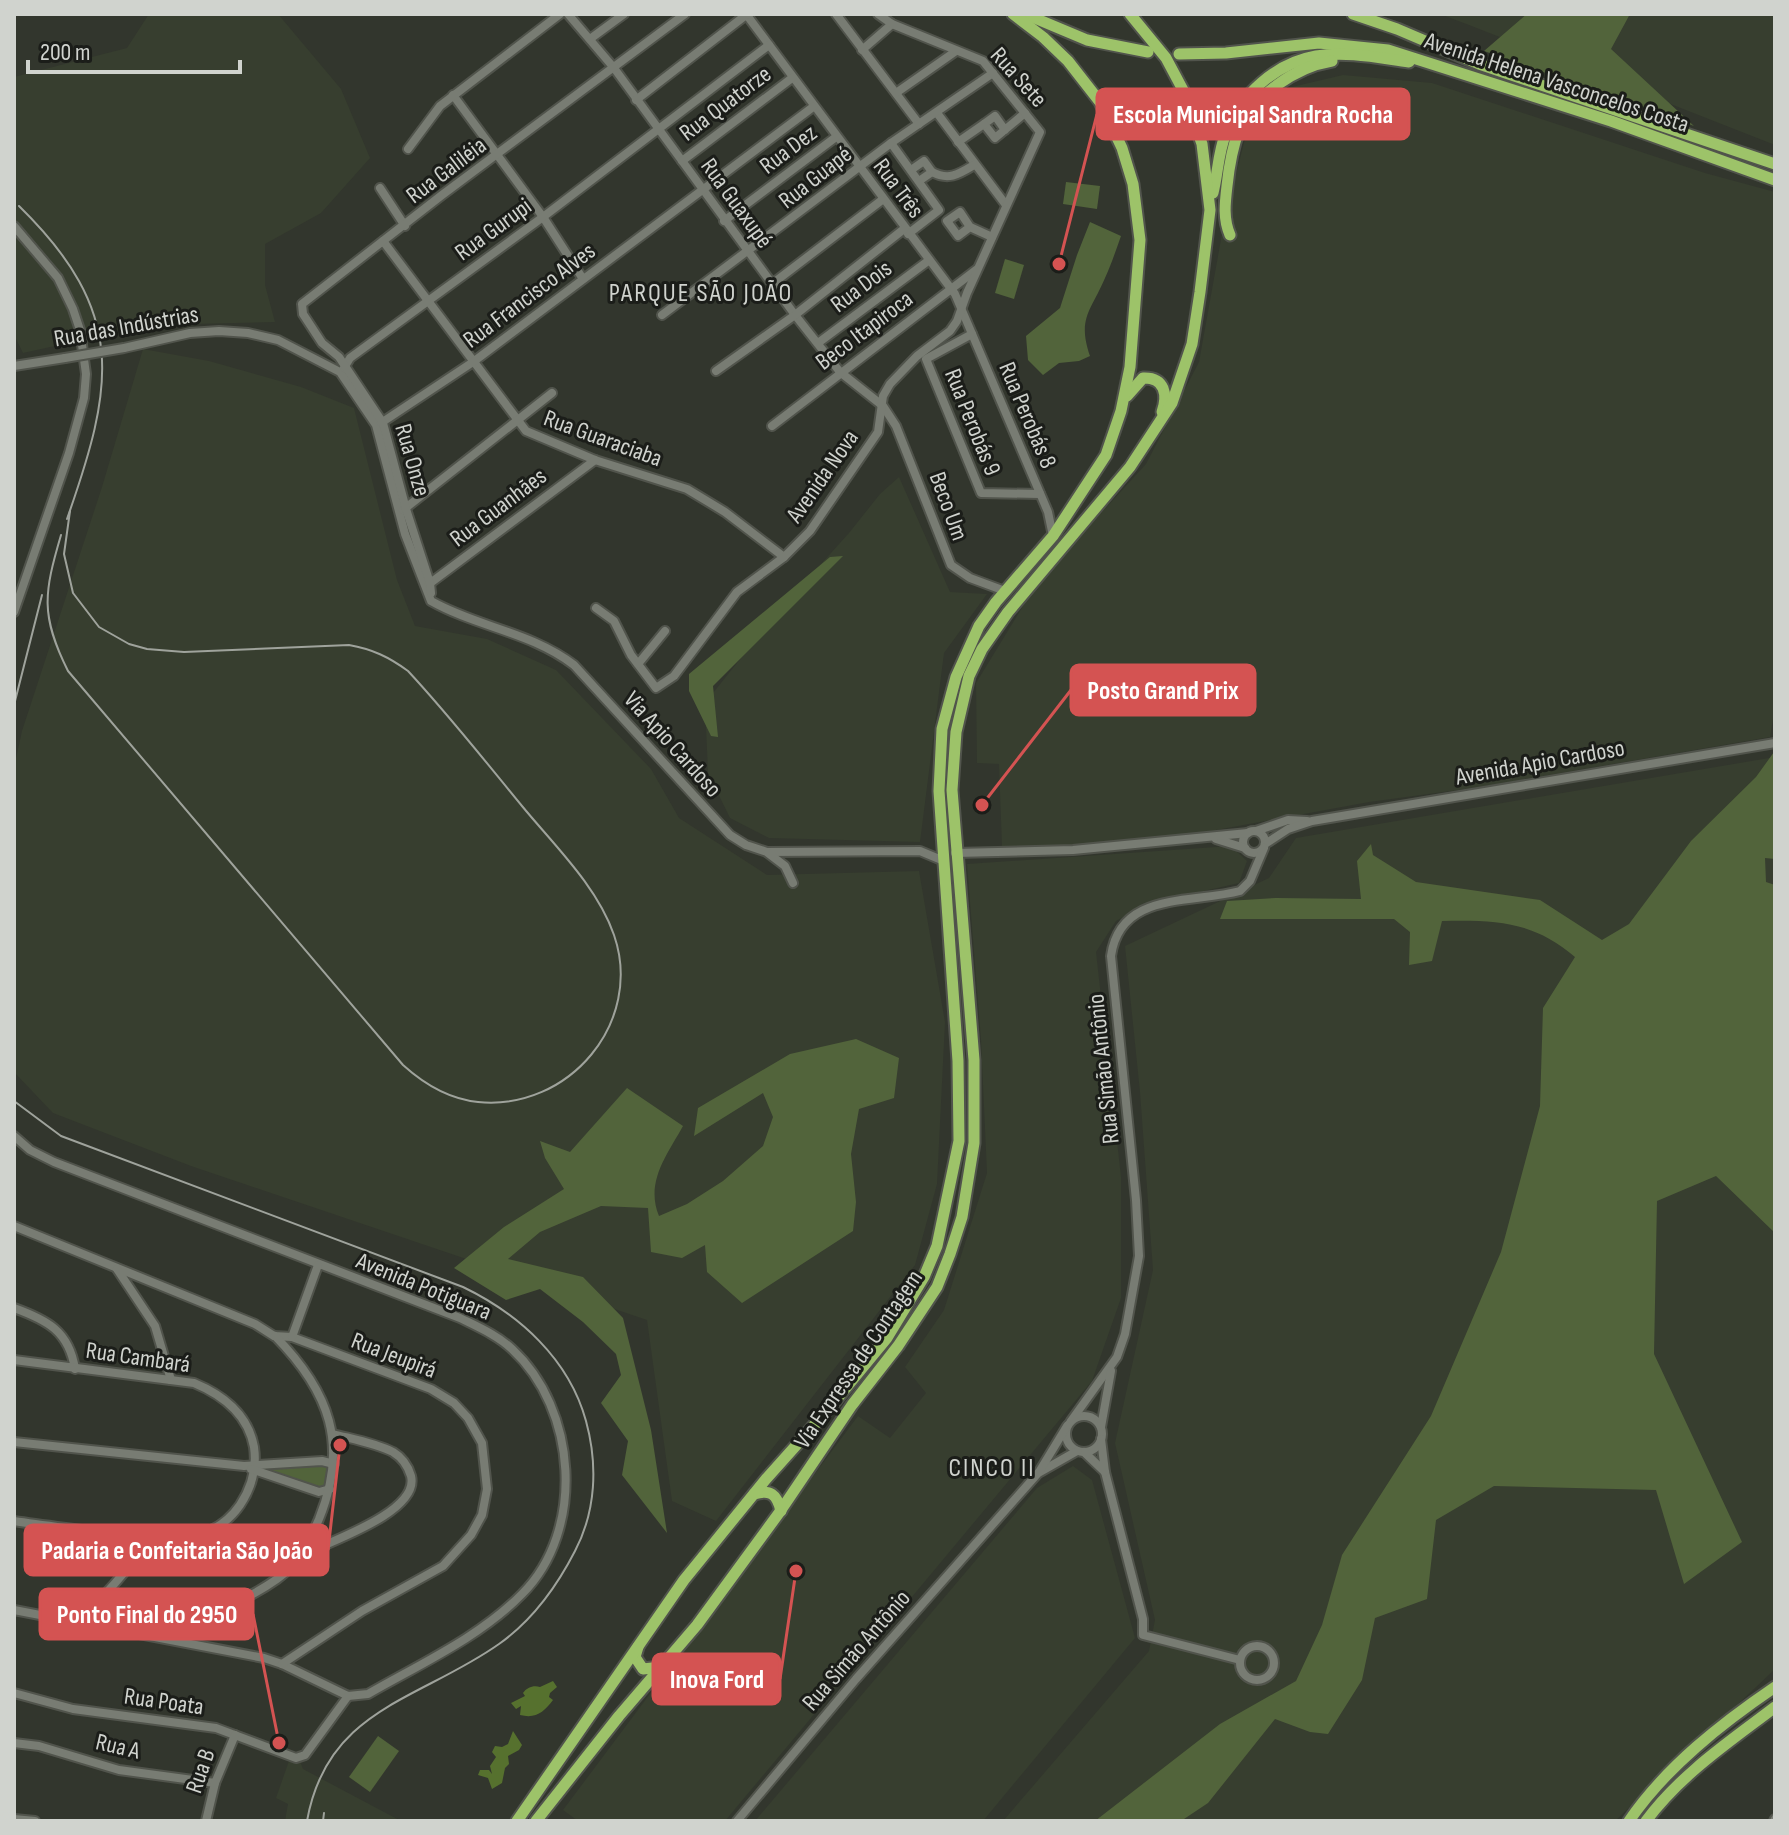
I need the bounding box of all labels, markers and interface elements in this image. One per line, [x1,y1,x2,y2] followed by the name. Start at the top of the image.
[28,24,240,74] scale bar
[1420,26,1693,139] street label: Avenida Helena Vasconcelos Costa
[40,38,91,67] text: 200 m
[984,41,1053,113] street label: Rua Sete
[674,60,777,147] street label: Rua Quatorze
[1097,89,1409,139] callout: Escola Municipal Sandra Rocha
[1113,100,1393,131] text: Escola Municipal Sandra Rocha
[754,118,823,180] street label: Rua Dez
[401,131,492,210] street label: Rua Galiléia
[773,140,858,215] street label: Rua Guapé
[694,153,779,254] street label: Rua Guaxupé
[867,153,930,224] street label: Rua Três
[449,192,537,267] street label: Rua Gurupi
[458,236,601,354] street label: Rua Francisco Alves
[825,254,898,319] street label: Rua Dois
[609,278,793,309] district label: PARQUE SÃO JOÃO
[810,284,919,376] street label: Beco Itapiroca
[52,300,201,353] street label: Rua das Indústrias
[992,358,1063,473] street label: Rua Perobás 8
[938,365,1007,480] street label: Rua Perobás 9
[540,404,666,473] street label: Rua Guaraciaba
[388,420,437,500] street label: Rua Onze
[779,424,865,529] street label: Avenida Nova
[444,462,552,553] street label: Rua Guanhães
[923,468,974,544] street label: Beco Um
[1071,665,1255,715] callout: Posto Grand Prix
[1087,676,1239,707] text: Posto Grand Prix
[617,685,728,803] street label: Via Apio Cardoso
[1452,733,1627,792] street label: Avenida Apio Cardoso
[1081,993,1126,1145] street label: Rua Simão Antônio
[351,1246,496,1327] street label: Avenida Potiguara
[788,1264,929,1454] street label: Via Expressa de Contagem
[347,1326,441,1385] street label: Rua Jeupirá
[84,1336,192,1379] street label: Rua Cambará
[948,1453,1036,1484] district label: CINCO II
[25,1525,328,1575] callout: Padaria e Confeitaria São João
[41,1536,313,1567] text: Padaria e Confeitaria São João
[796,1584,917,1717] street label: Rua Simão Antônio
[40,1589,253,1639] callout: Ponto Final do 2950
[57,1600,237,1631] text: Ponto Final do 2950
[653,1654,780,1704] callout: Inova Ford
[670,1665,764,1696] text: Inova Ford
[122,1682,206,1721] street label: Rua Poata
[93,1727,144,1766] street label: Rua A
[179,1745,221,1797] street label: Rua B

